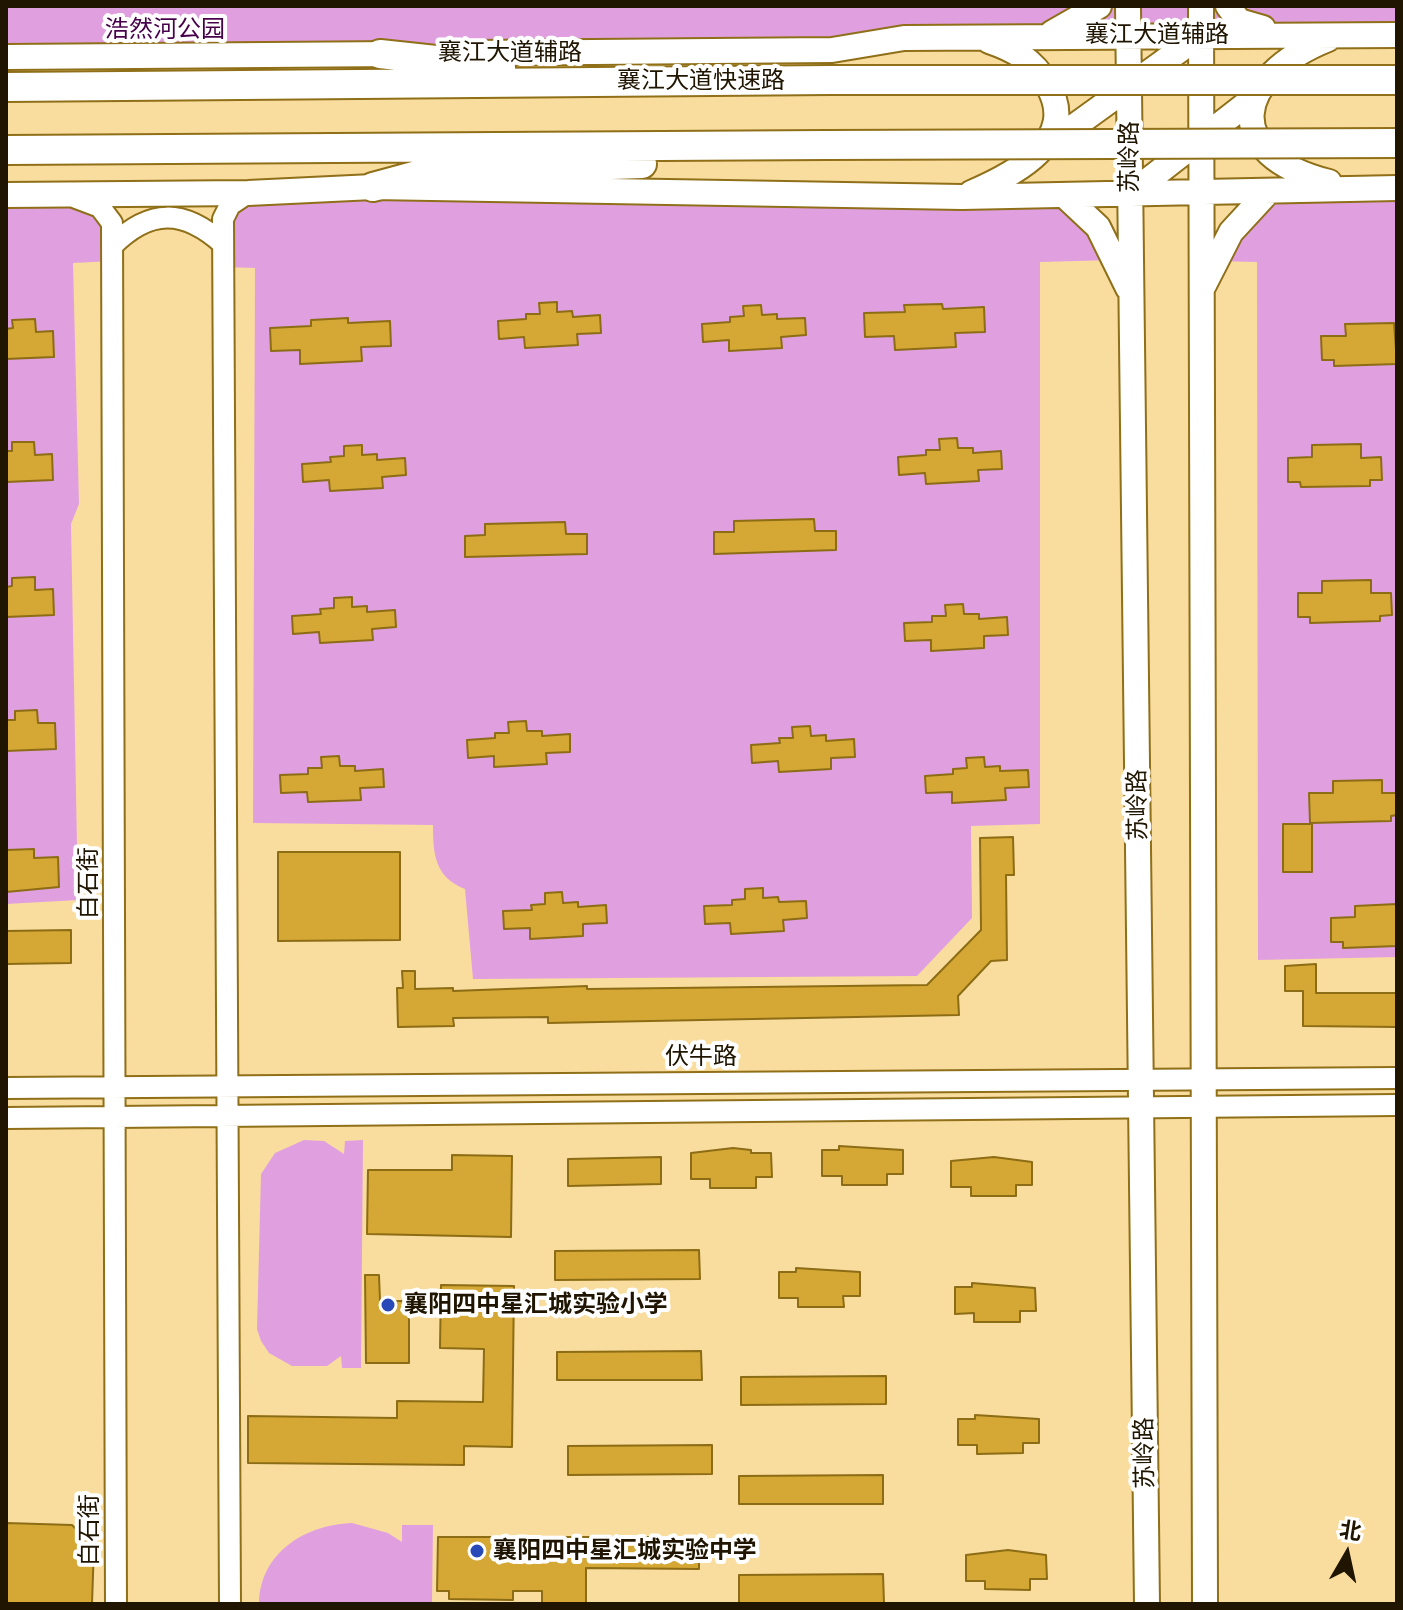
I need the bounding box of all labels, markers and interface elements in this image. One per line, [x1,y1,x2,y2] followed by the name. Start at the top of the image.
[105,16,225,44] park label: 浩然河公园
[1085,21,1229,49] street label: 襄江大道辅路
[438,39,582,67] street label: 襄江大道辅路
[617,67,785,95] street label: 襄江大道快速路
[1116,121,1144,193] street label: 苏岭路
[1123,769,1153,841] street label: 苏岭路
[75,847,103,919] street label: 白石街
[665,1043,737,1071] street label: 伏牛路
[404,1291,668,1319] place label: 襄阳四中星汇城实验小学
[379,1296,397,1314] marker: 襄阳四中星汇城实验小学
[1130,1417,1160,1489] street label: 苏岭路
[76,1494,104,1566] street label: 白石街
[1307,1514,1387,1594] north arrow
[1338,1516,1364,1545] text: 北
[493,1537,757,1565] place label: 襄阳四中星汇城实验中学
[468,1542,486,1560] marker: 襄阳四中星汇城实验中学

